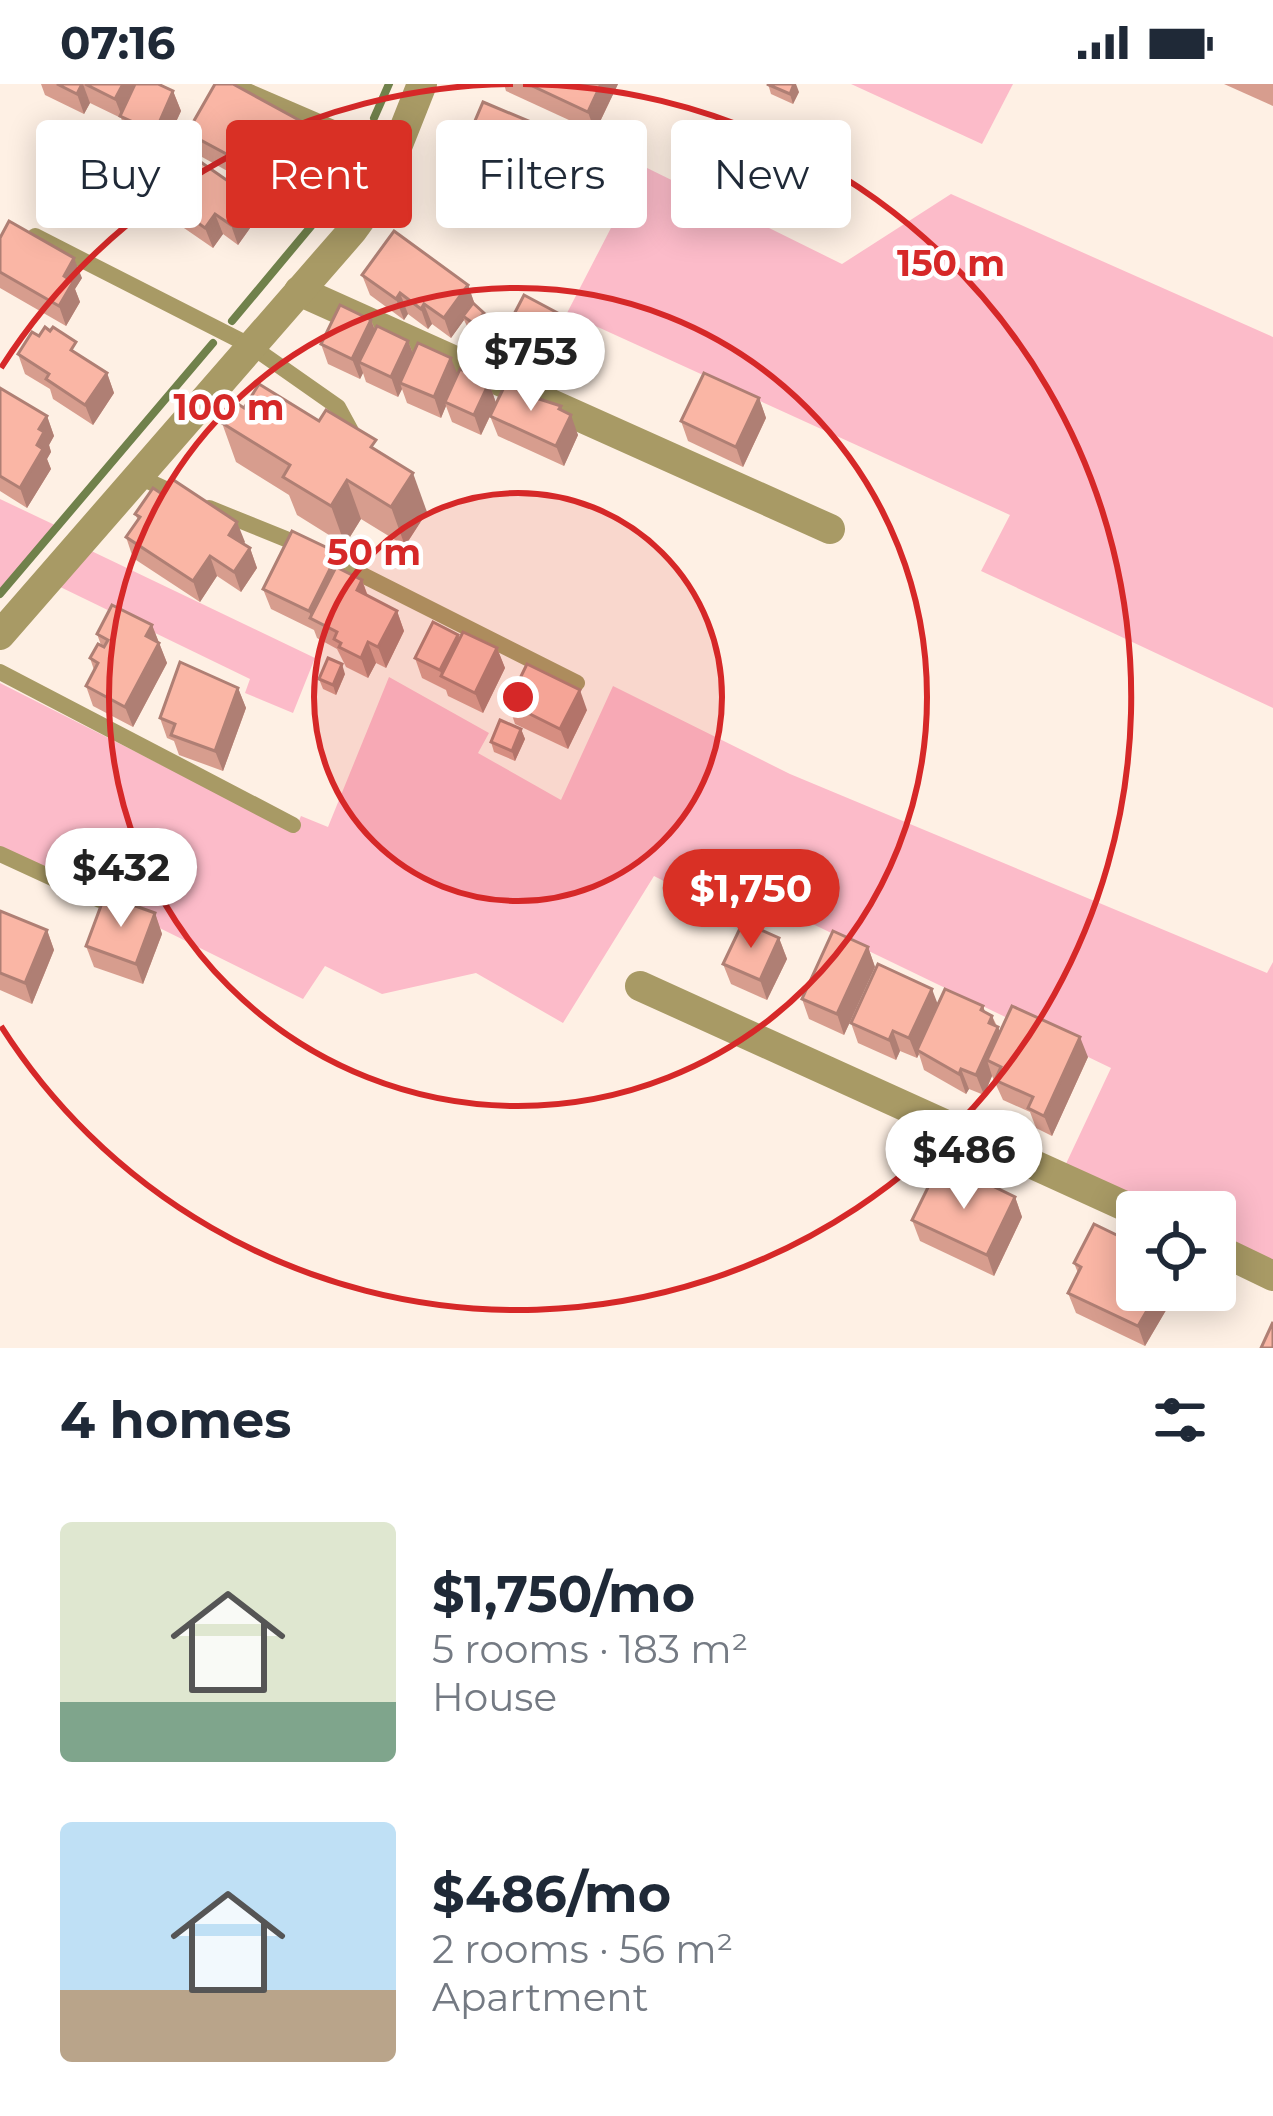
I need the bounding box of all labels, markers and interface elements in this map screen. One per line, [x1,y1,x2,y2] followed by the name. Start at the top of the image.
[60,15,176,70] text: 07:16
[36,120,202,228] chip: Buy
[226,120,412,228] chip: Rent
[436,120,647,228] chip: Filters
[671,120,851,228] chip: New
[897,241,1005,285] text: 150 m
[460,312,602,414] pin: $753
[484,327,578,375] text: $753
[174,385,284,429] text: 100 m
[327,530,421,574] text: 50 m
[497,676,539,718] centre of rings
[50,828,192,930] pin: $432
[72,843,170,891] text: $432
[653,849,849,951] pin: $1,750
[690,864,812,912] text: $1,750
[893,1110,1035,1212] pin: $486
[912,1125,1016,1173] text: $486
[1116,1191,1236,1311] map controls
[1116,1191,1236,1311] button: locate
[1147,1387,1213,1453] icon: filters
[60,1389,291,1451] text: 4 homes
[432,1563,695,1625] text: $1,750/mo
[156,1570,300,1714] icon: home
[432,1625,748,1673] text: 5 rooms · 183 m²
[432,1673,557,1721] text: House
[432,1863,671,1925] text: $486/mo
[156,1870,300,2014] icon: home
[432,1925,733,1973] text: 2 rooms · 56 m²
[432,1973,648,2021] text: Apartment

